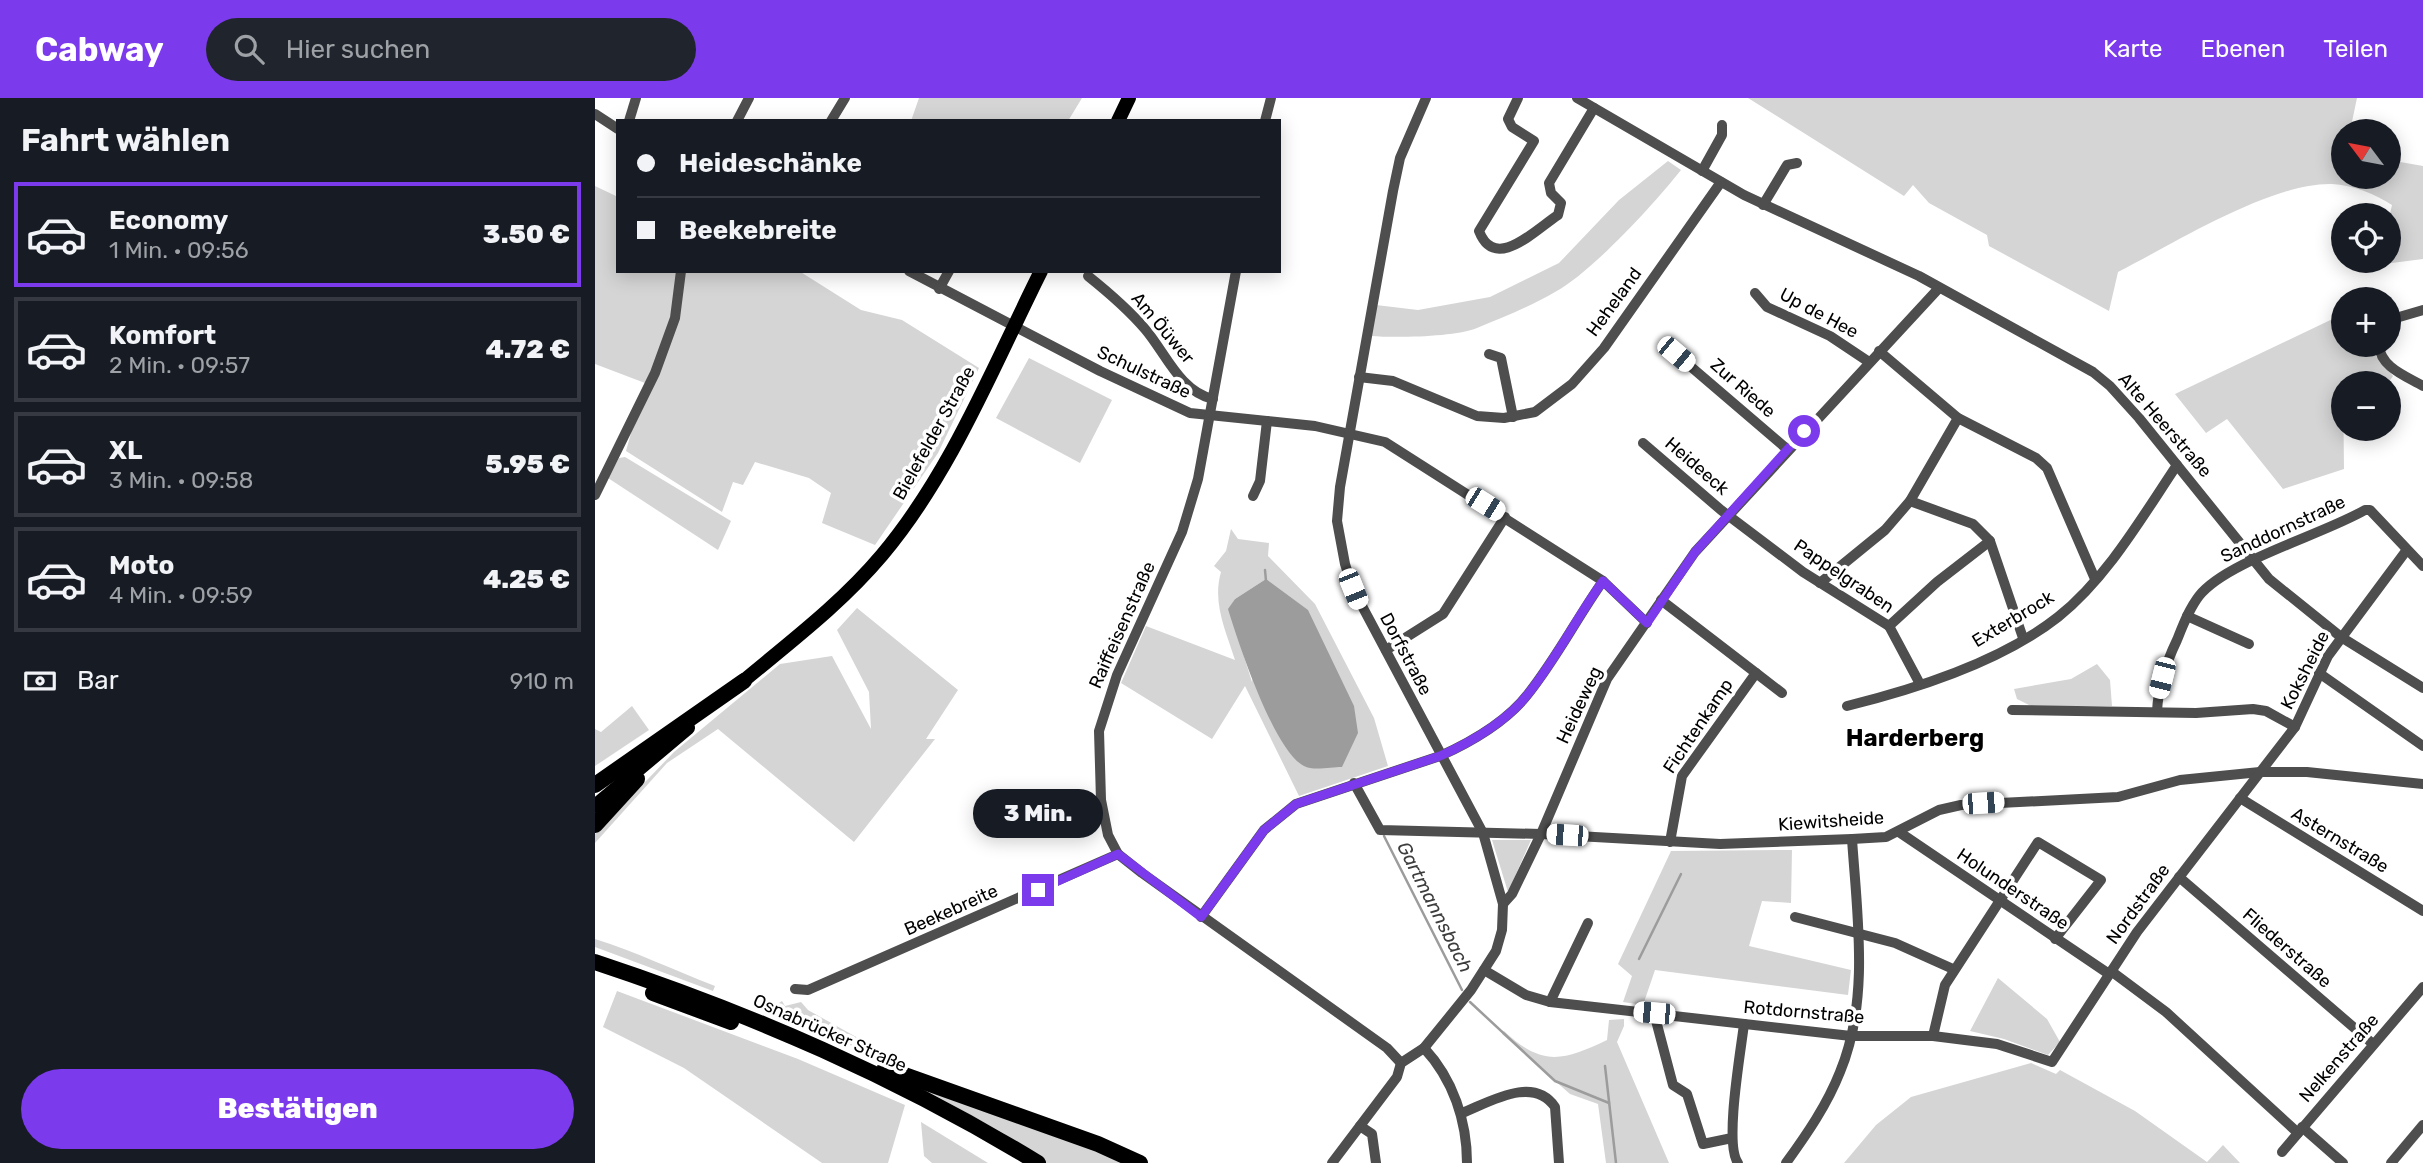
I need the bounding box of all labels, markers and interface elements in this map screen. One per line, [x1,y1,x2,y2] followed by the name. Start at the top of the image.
[206,18,696,81] search box
[35,30,164,69] text: Cabway
[230,30,268,68] icon: search
[286,34,430,65] text: Hier suchen
[2103,35,2163,63] text: Karte
[2201,35,2285,63] text: Ebenen
[2323,35,2388,63] text: Teilen
[2331,119,2401,189] north arrow
[2331,119,2401,441] map controls
[21,121,230,159] text: Fahrt wählen
[679,148,862,179] text: Heideschänke
[25,203,88,266] icon: car
[2331,203,2401,273] button: locate
[109,205,228,236] text: Economy
[679,215,837,246] text: Beekebreite
[483,219,570,250] text: 3.50 €
[109,236,249,264] text: 1 Min. · 09:56
[1582,263,1646,341] street label: Heheland
[1776,283,1862,343] street label: Up de Hee
[2331,287,2401,357] button: +
[1127,288,1199,368] street label: Am Öüwer
[25,318,88,381] icon: car
[109,320,216,351] text: Komfort
[1654,332,1699,376] car
[485,334,570,365] text: 4.72 €
[1094,341,1194,403] street label: Schulstraße
[109,351,250,379] text: 2 Min. · 09:57
[1706,354,1780,422] street label: Zur Riede
[888,362,980,504] street label: Bielefelder Straße
[2114,368,2216,482] street label: Alte Heerstraße
[2331,371,2401,441] button: −
[1788,415,1820,447] route start
[1661,432,1734,500] street label: Heideeck
[25,433,88,496] icon: car
[109,435,142,466] text: XL
[485,449,570,480] text: 5.95 €
[109,466,253,494] text: 3 Min. · 09:58
[1462,484,1509,524] car
[2217,490,2349,568] street label: Sanddornstraße
[1790,534,1898,618] street label: Pappelgraben
[25,548,88,611] icon: car
[109,550,174,581] text: Moto
[1084,558,1160,692] street label: Raiffeisenstraße
[483,564,570,595] text: 4.25 €
[1336,566,1371,612] car
[109,581,253,609] text: 4 Min. · 09:59
[1968,586,2058,652] street label: Exterbrock
[1375,609,1437,699] street label: Dorfstraße
[2276,627,2334,713] street label: Koksheide
[2147,655,2178,701] car
[21,662,59,700] icon: cash
[1552,663,1606,747] street label: Heideweg
[77,665,119,696] text: Bar
[510,667,574,695] text: 910 m
[1658,674,1738,778] street label: Fichtenkamp
[1846,724,1984,752] district label: Harderberg
[973,788,1103,838] callout: 3 Min.
[1962,791,2005,815] car
[1004,799,1072,827] text: 3 Min.
[2287,802,2393,878] street label: Asternstraße
[1777,806,1885,836] street label: Kiewitsheide
[1546,823,1589,847] car
[1392,838,1478,976] water label: Gartmannsbach
[1953,843,2073,935] street label: Holunderstraße
[2102,860,2174,948] street label: Nordstraße
[1022,874,1054,906] route end
[901,880,1001,940] street label: Beekebreite
[2238,903,2336,993] street label: Fliederstraße
[750,989,910,1077] street label: Osnabrücker Straße
[1743,996,1865,1028] street label: Rotdornstraße
[1633,1001,1676,1025] car
[2295,1009,2383,1107] street label: Nelkenstraße
[21,1069,574,1149] button: Bestätigen

